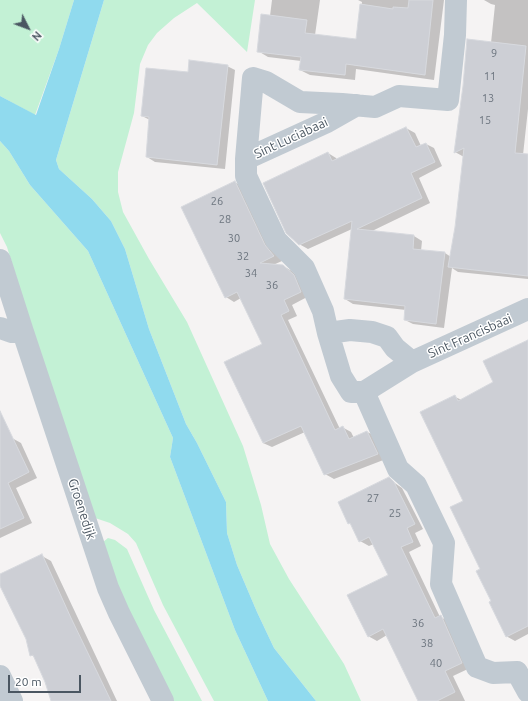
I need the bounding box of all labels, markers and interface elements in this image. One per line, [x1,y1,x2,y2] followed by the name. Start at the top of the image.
[8,8,48,48] north arrow
[30,29,44,43] text: N
[491,46,497,60] house number: 9
[484,69,496,83] house number: 11
[482,91,494,105] house number: 13
[479,113,491,127] house number: 15
[252,114,330,162] street label: Sint Luciabaai
[211,194,223,208] house number: 26
[219,212,231,226] house number: 28
[228,231,240,245] house number: 30
[237,249,249,263] house number: 32
[245,266,257,280] house number: 34
[266,278,278,292] house number: 36
[426,311,514,361] street label: Sint Francisbaai
[65,476,99,542] street label: Groenedijk
[367,491,379,505] house number: 27
[389,506,401,520] house number: 25
[412,616,424,630] house number: 36
[421,636,433,650] house number: 38
[430,656,442,670] house number: 40
[10,667,83,693] scale bar
[15,675,42,688] text: 20 m

